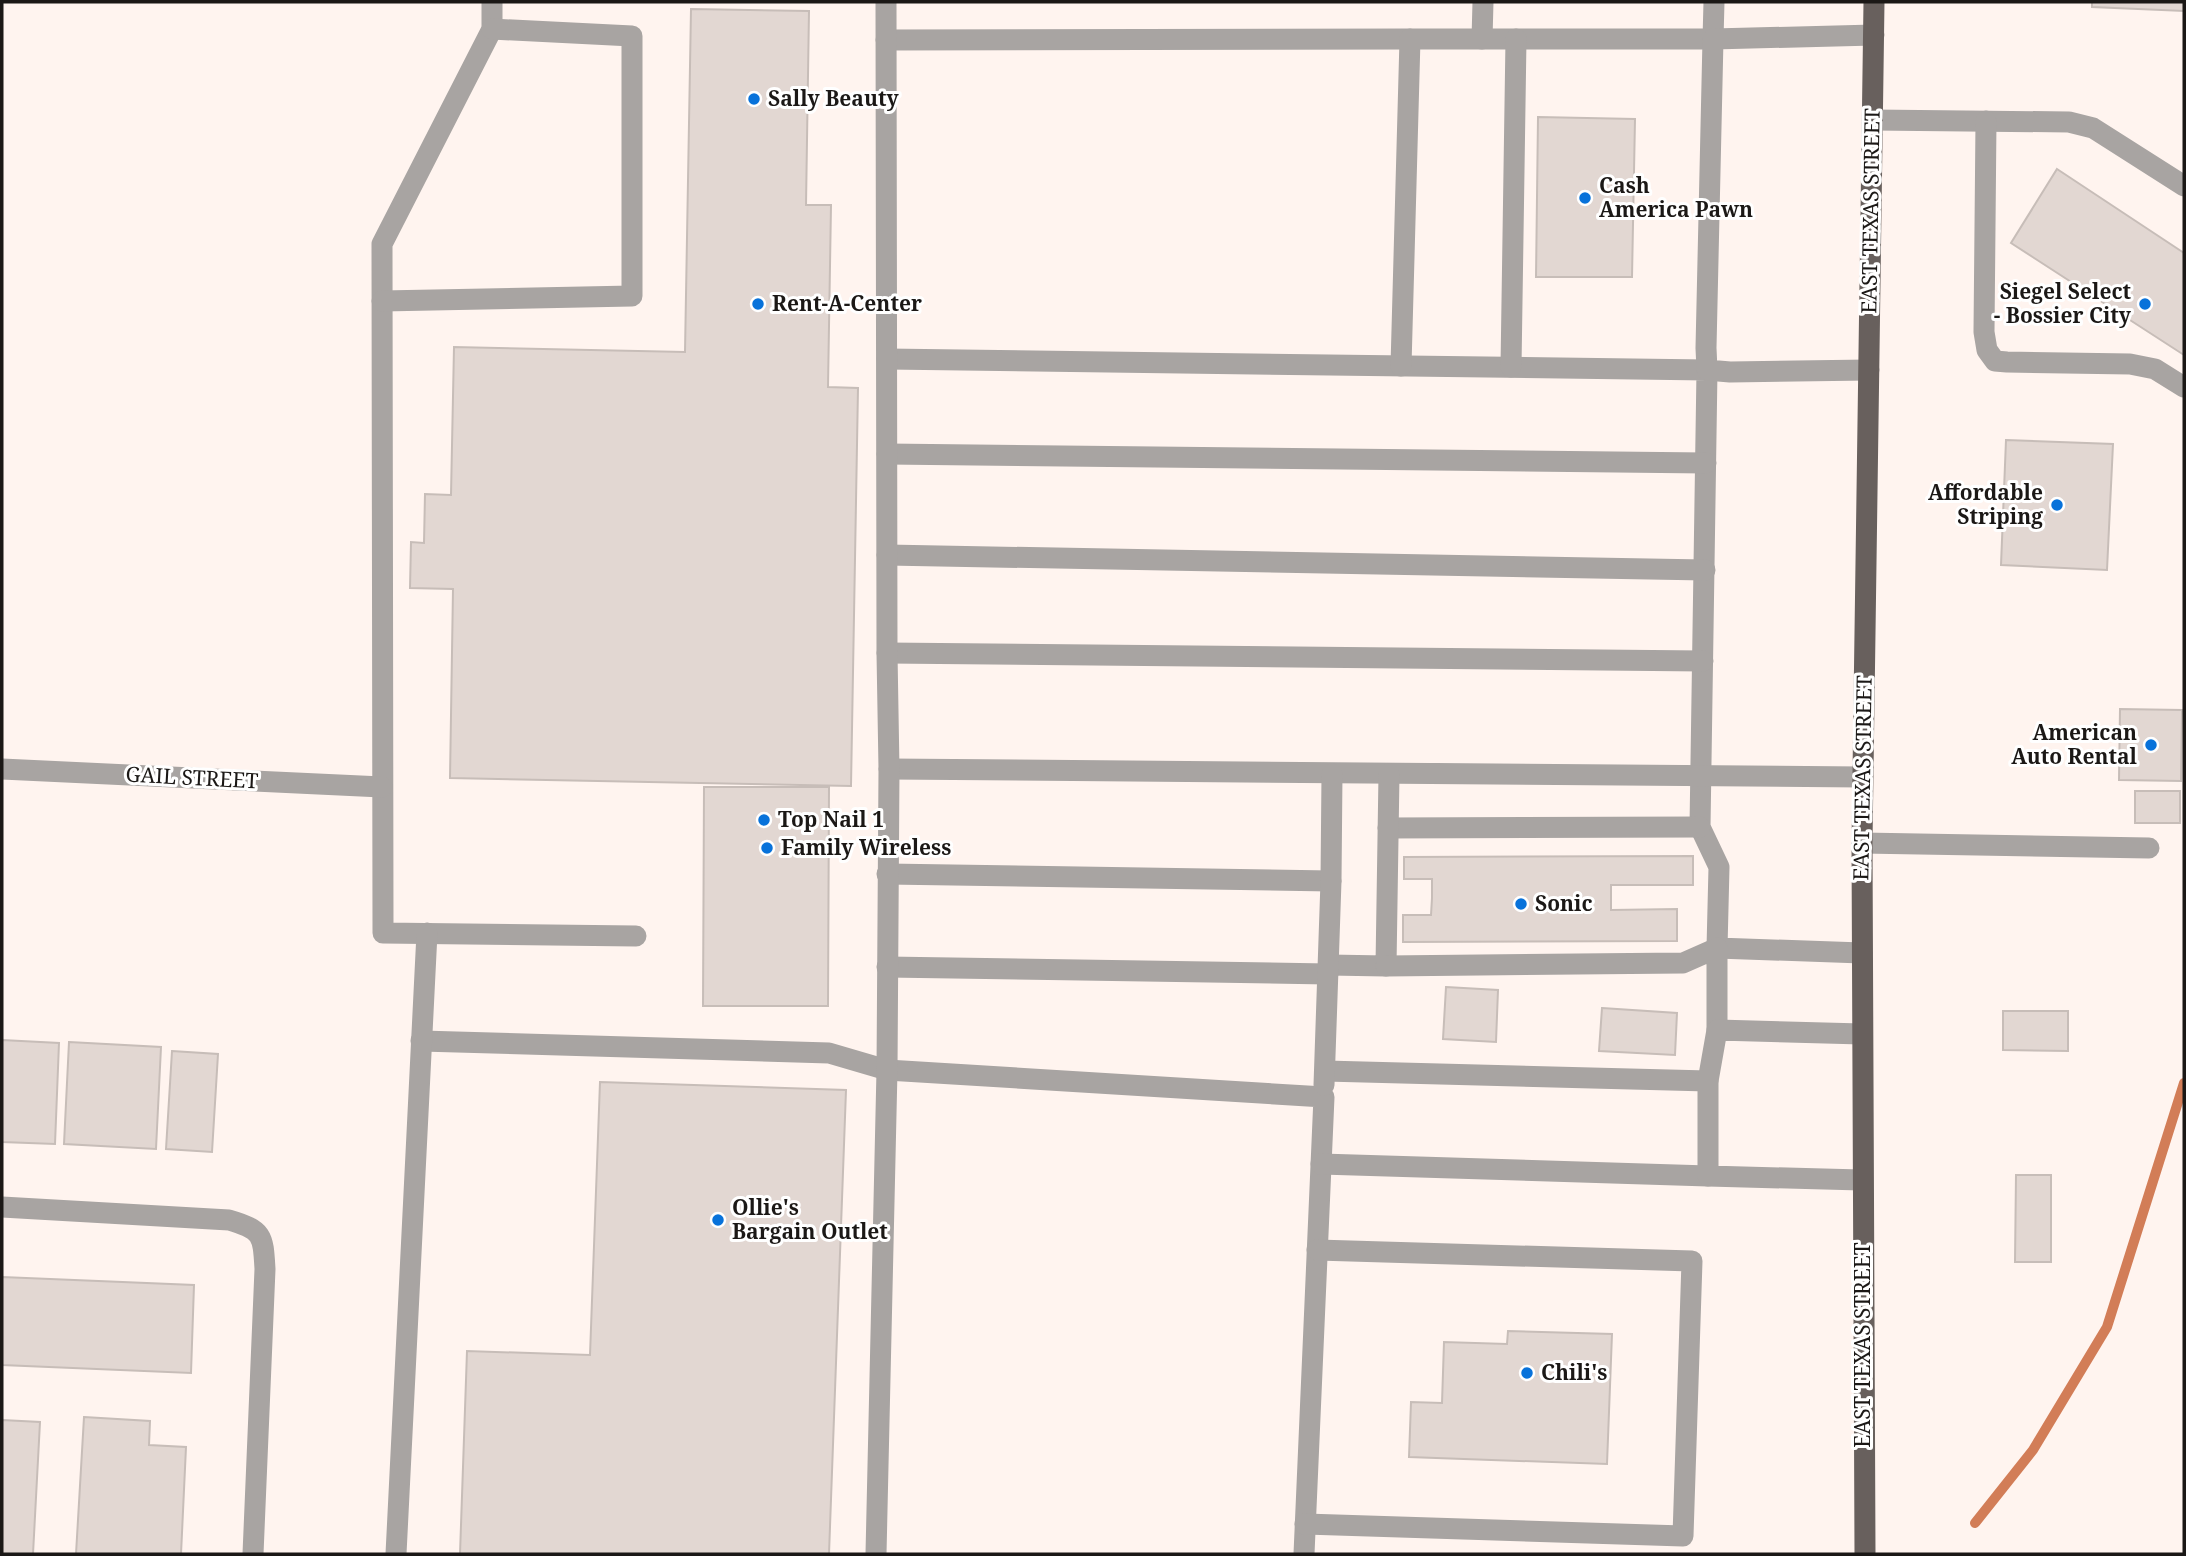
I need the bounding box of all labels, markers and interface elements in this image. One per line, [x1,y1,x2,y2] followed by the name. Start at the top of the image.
[768,84,899,112] place label: Sally Beauty
[746,91,762,107] marker: Sally Beauty
[1854,108,1886,314] street label: EAST TEXAS STREET
[1599,171,1753,223] place label: Cash America Pawn
[1577,190,1593,206] marker: Cash America Pawn
[1994,277,2132,329] place label: Siegel Select - Bossier City
[772,289,922,317] place label: Rent-A-Center
[750,296,766,312] marker: Rent-A-Center
[2137,296,2153,312] marker: Siegel Select - Bossier City
[1928,478,2043,530] place label: Affordable Striping
[2049,497,2065,513] marker: Affordable Striping
[1846,675,1878,881] street label: EAST TEXAS STREET
[2011,718,2138,770] place label: American Auto Rental
[2143,737,2159,753] marker: American Auto Rental
[125,760,259,794] street label: GAIL STREET
[778,805,884,833] place label: Top Nail 1
[756,812,772,828] marker: Top Nail 1
[781,833,951,861] place label: Family Wireless
[759,840,775,856] marker: Family Wireless
[1535,889,1593,917] place label: Sonic
[1513,896,1529,912] marker: Sonic
[732,1193,888,1245] place label: Ollie's Bargain Outlet
[710,1212,726,1228] marker: Ollie's Bargain Outlet
[1848,1242,1876,1448] street label: EAST TEXAS STREET
[1541,1358,1607,1386] place label: Chili's
[1519,1365,1535,1381] marker: Chili's

